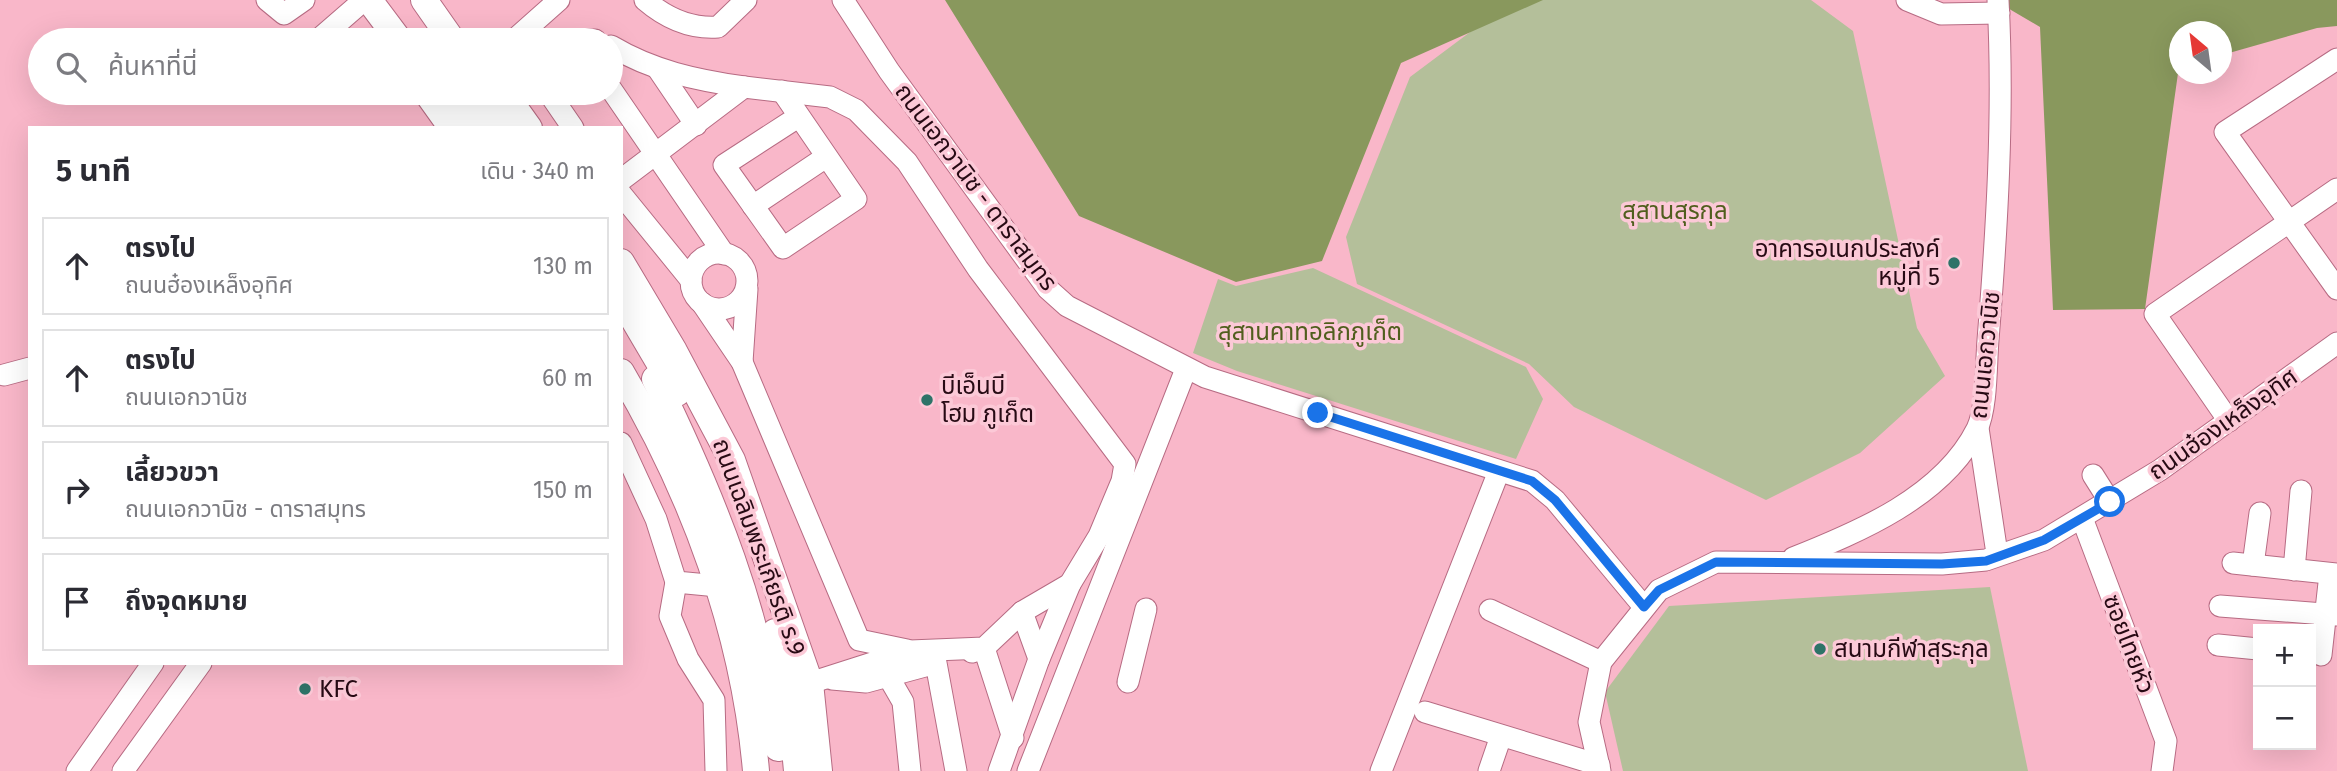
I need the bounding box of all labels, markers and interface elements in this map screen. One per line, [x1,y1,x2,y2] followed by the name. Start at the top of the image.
[2169,21,2232,84] north arrow
[28,28,623,105] search box
[52,48,90,86] icon: search
[108,51,198,82] text: ค้นหาที่นี่
[888,78,1063,296] street label: ถนนเอกวานิช - ดาราสมุทร
[56,153,131,189] text: 5 นาที
[480,157,595,185] text: เดิน · 340 m
[1622,197,1728,226] park label: สุสานสุรกุล
[125,233,196,264] text: ตรงไป
[1755,235,1940,292] place label: อาคารอเนกประสงค์ หมู่ที่ 5
[58,247,96,285] icon: ahead
[533,252,593,280] text: 130 m
[1946,255,1962,271] marker: อาคารอเนกประสงค์ หมู่ที่ 5
[125,271,293,299] text: ถนนฮ๋องเหล็งอุทิศ
[1964,290,2006,420] street label: ถนนเอกวานิช
[1218,318,1402,347] park label: สุสานคาทอลิกภูเก็ต
[125,345,196,376] text: ตรงไป
[58,359,96,397] icon: ahead
[2143,362,2303,487] street label: ถนนฮ๋องเหล็งอุทิศ
[542,364,593,392] text: 60 m
[941,372,1034,429] place label: บีเอ็นบี โฮม ภูเก็ต
[125,383,248,411] text: ถนนเอกวานิช
[919,392,935,408] marker: บีเอ็นบี โฮม ภูเก็ต
[1302,397,1333,428] route end
[707,435,811,659] street label: ถนนเฉลิมพระเกียรติ ร.9
[125,457,219,488] text: เลี้ยวขวา
[58,471,96,509] icon: right
[533,476,593,504] text: 150 m
[2094,486,2125,517] route start
[125,495,366,523] text: ถนนเอกวานิช - ดาราสมุทร
[58,583,96,621] icon: arrive
[125,586,248,617] text: ถึงจุดหมาย
[2097,591,2161,697] street label: ซอยไทยหัว
[2253,624,2316,750] map controls
[2253,624,2316,687] button: +
[1834,635,1989,664] place label: สนามกีฬาสุระกุล
[1812,641,1828,657] marker: สนามกีฬาสุระกุล
[319,675,358,703] place label: KFC
[297,681,313,697] marker: KFC
[2253,687,2316,750] button: −

